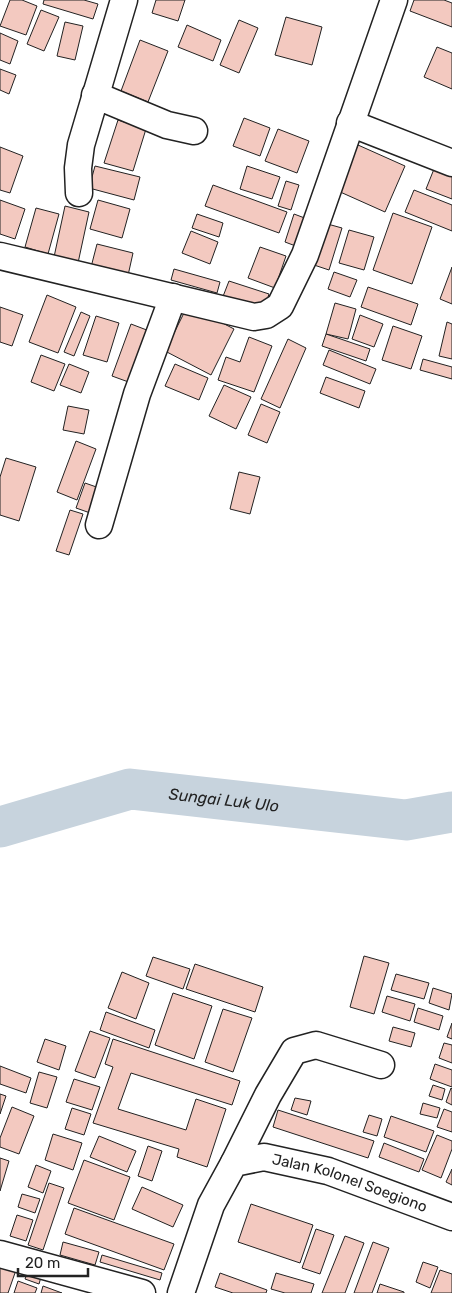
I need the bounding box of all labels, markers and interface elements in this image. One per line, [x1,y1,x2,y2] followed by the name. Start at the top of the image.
[168,784,280,816] water label: Sungai Luk Ulo
[270,1150,430,1216] street label: Jalan Kolonel Soegiono
[18,1246,88,1278] scale bar
[25,1254,60,1272] text: 20 m

